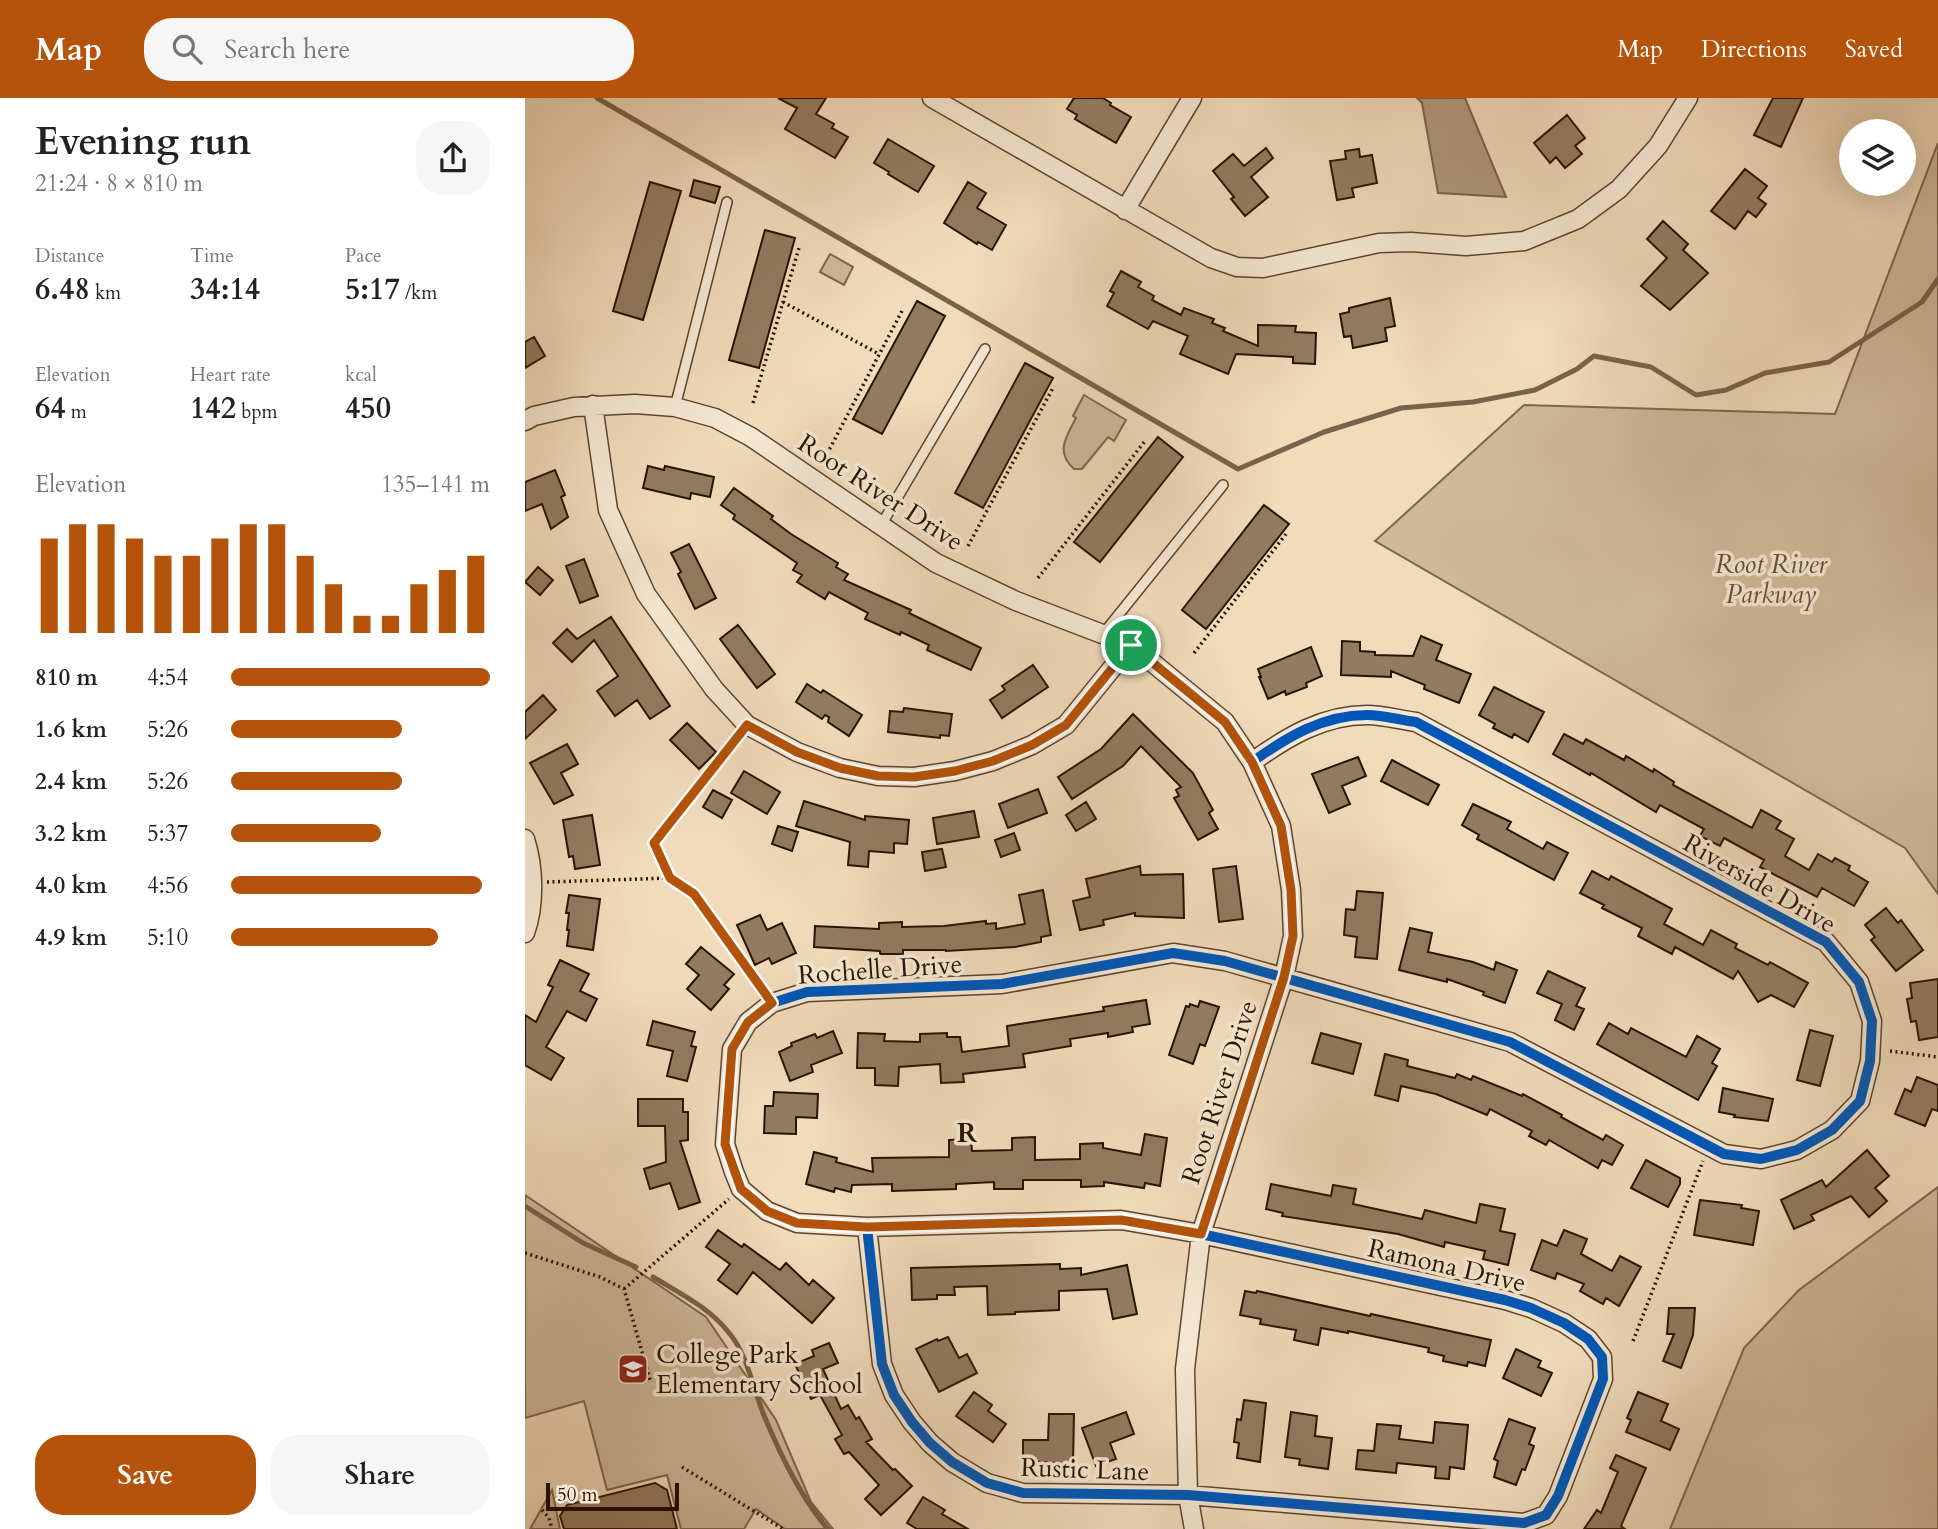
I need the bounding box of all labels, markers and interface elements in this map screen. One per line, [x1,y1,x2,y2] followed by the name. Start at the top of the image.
[144,18,634,81] search box
[35,27,102,72] text: Map
[168,30,206,68] icon: search
[224,32,350,67] text: Search here
[1617,33,1663,66] text: Map
[1701,33,1807,66] text: Directions
[1845,33,1903,66] text: Saved
[35,116,251,168] text: Evening run
[1839,119,1916,196] map controls
[1839,119,1916,196] button: layers
[416,121,490,195] button: share
[35,168,203,199] text: 21:24 · 8 × 810 m
[35,243,104,269] text: Distance
[190,243,234,269] text: Time
[345,243,382,269] text: Pace
[35,269,90,310] text: 6.48
[190,269,260,310] text: 34:14
[345,269,400,310] text: 5:17
[90,280,121,306] text: km
[400,280,437,306] text: /km
[35,362,110,388] text: Elevation
[190,362,271,388] text: Heart rate
[345,362,377,388] text: kcal
[35,388,66,429] text: 64
[190,388,236,429] text: 142
[345,388,391,429] text: 450
[66,399,87,425] text: m
[236,399,278,425] text: bpm
[791,426,970,559] street label: Root River Drive
[35,469,126,500] text: Elevation
[381,469,490,500] text: 135–141 m
[1715,547,1828,612] park label: Root River Parkway
[1101,615,1161,675] pin
[1112,626,1150,664] icon: arrive
[35,662,98,693] text: 810 m
[147,662,188,693] text: 4:54
[35,714,107,745] text: 1.6 km
[147,714,188,745] text: 5:26
[35,766,107,797] text: 2.4 km
[147,766,188,797] text: 5:26
[35,818,107,849] text: 3.2 km
[147,818,188,849] text: 5:37
[1677,825,1843,941] street label: Riverside Drive
[35,870,107,901] text: 4.0 km
[147,870,188,901] text: 4:56
[35,922,107,953] text: 4.9 km
[147,922,188,953] text: 5:10
[797,946,964,993] street label: Rochelle Drive
[1173,996,1266,1188] street label: Root River Drive
[957,1114,978,1152] district label: R
[1364,1230,1529,1301] street label: Ramona Drive
[656,1337,863,1402] place label: College Park Elementary School
[616,1352,650,1386] school or university icon: College Park Elementary School
[35,1435,256,1515] button: Save
[270,1435,490,1515] button: Share
[1020,1450,1150,1489] street label: Rustic Lane
[546,1480,679,1512] scale bar
[557,1482,598,1508] text: 50 m

